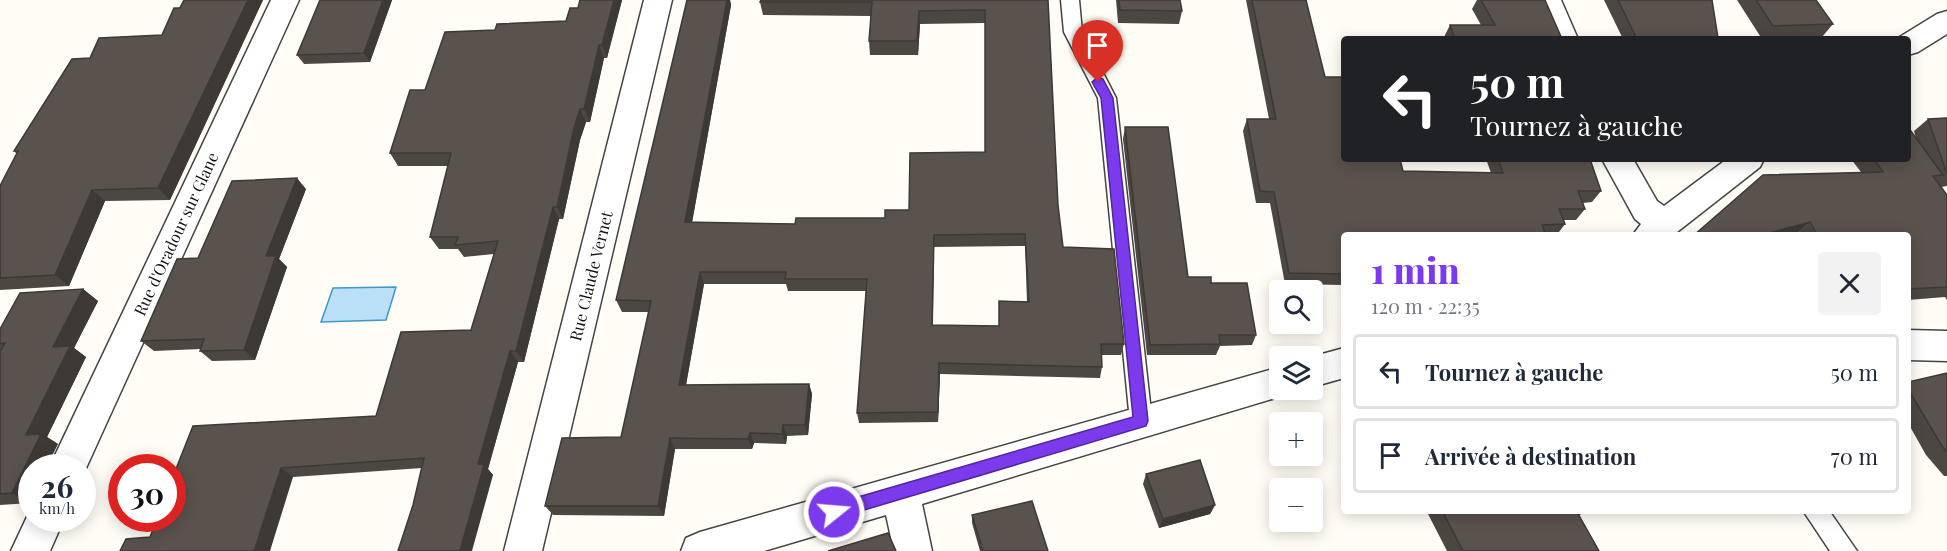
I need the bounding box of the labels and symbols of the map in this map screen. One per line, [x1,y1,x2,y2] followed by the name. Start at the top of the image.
[1072,20,1123,82] pin
[128,149,223,319] street label: Rue d'Oradour sur Glane
[564,208,617,343] street label: Rue Claude Vernet
[108,454,186,532] speed limit sign: 30
[802,480,866,544] position arrow

